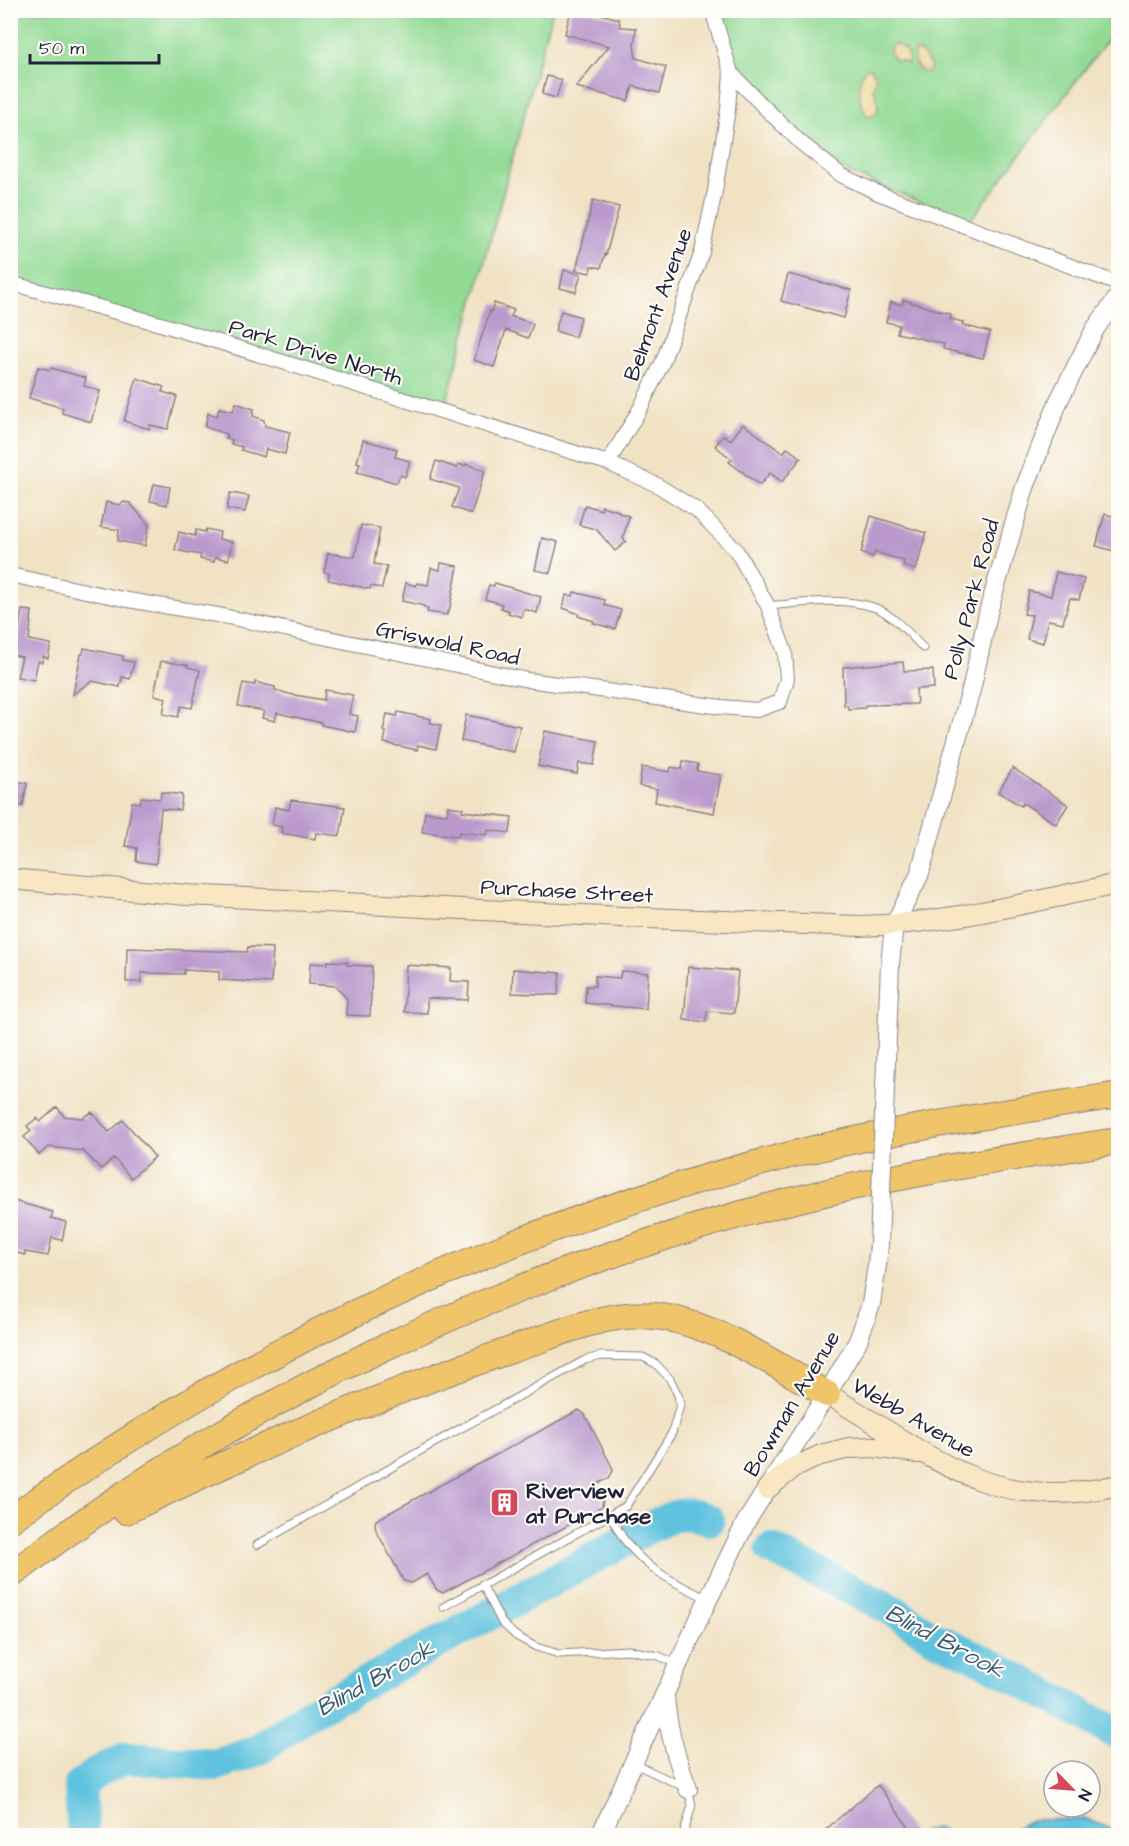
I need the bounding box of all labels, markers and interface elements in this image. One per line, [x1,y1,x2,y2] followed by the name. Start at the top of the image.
[30,27,159,65] scale bar
[39,36,84,61] text: 50 m
[616,224,700,385] street label: Belmont Avenue
[225,311,406,394] street label: Park Drive North
[935,516,1009,683] street label: Polly Park Road
[373,613,522,674] street label: Griswold Road
[480,871,654,912] street label: Purchase Street
[736,1325,848,1483] street label: Bowman Avenue
[846,1370,981,1466] street label: Webb Avenue
[525,1476,651,1532] place label: Riverview at Purchase
[489,1487,521,1519] building icon: Riverview at Purchase
[879,1596,1011,1688] water label: Blind Brook
[310,1632,442,1725] water label: Blind Brook
[1042,1759,1102,1819] north arrow
[1073,1786,1097,1804] text: N

